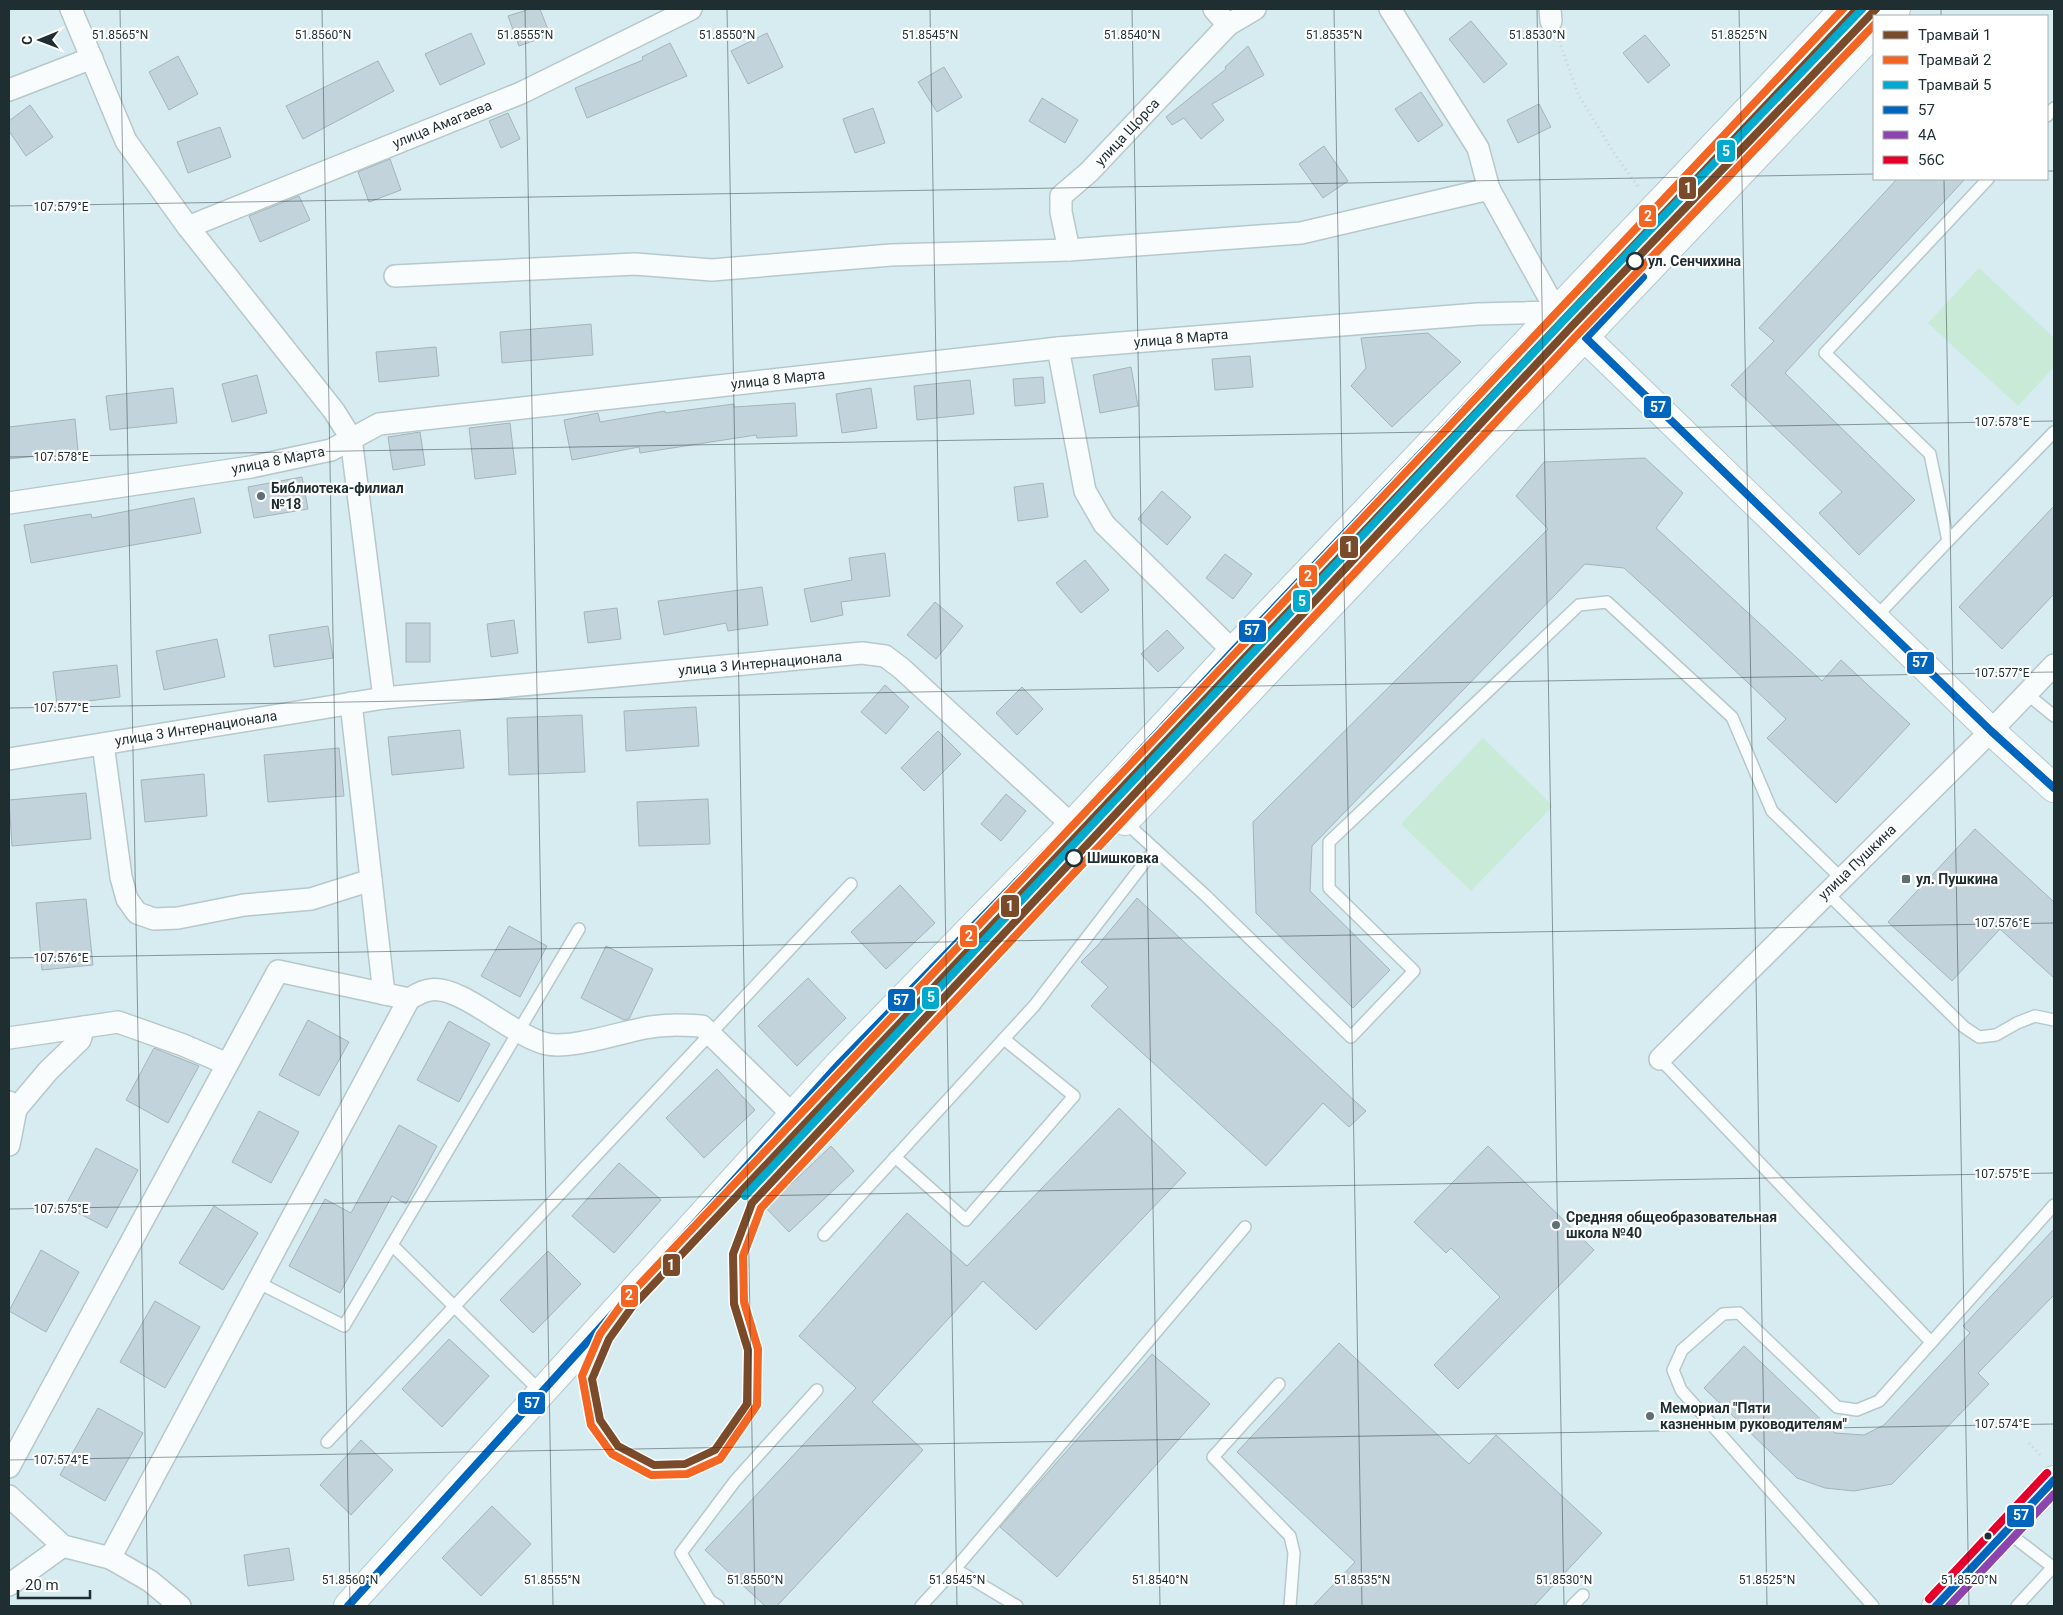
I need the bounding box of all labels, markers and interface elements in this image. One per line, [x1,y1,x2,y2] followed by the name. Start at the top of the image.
[15,15,65,65] north arrow
[1873,15,2048,180] legend
[1918,26,1991,44] text: Трамвай 1
[92,28,148,42] text: 51.8565°N
[295,28,351,42] text: 51.8560°N
[497,28,553,42] text: 51.8555°N
[699,28,755,42] text: 51.8550°N
[902,28,958,42] text: 51.8545°N
[1104,28,1160,42] text: 51.8540°N
[1306,28,1362,42] text: 51.8535°N
[1509,28,1565,42] text: 51.8530°N
[1711,28,1767,42] text: 51.8525°N
[19,36,35,45] text: С
[1918,51,1991,69] text: Трамвай 2
[1918,76,1991,94] text: Трамвай 5
[1092,95,1162,169] street label: улица Щорса
[390,97,494,151] street label: улица Амагаева
[1918,101,1935,119] text: 57
[1918,126,1936,144] text: 4А
[1716,139,1736,163] line badge: 5
[1722,143,1730,159] text: 5
[1918,151,1945,169] text: 56С
[1678,176,1697,200] line badge: 1
[1684,180,1692,196] text: 1
[34,200,89,214] text: 107.579°E
[1638,204,1657,228] line badge: 2
[1644,208,1652,224] text: 2
[1626,252,1644,270] marker: ул. Сенчихина
[1648,253,1742,269] place label: ул. Сенчихина
[1133,326,1229,350] street label: улица 8 Марта
[730,366,826,392] street label: улица 8 Марта
[1643,395,1672,419] line badge: 57
[1650,399,1666,415] text: 57
[1975,415,2030,429] text: 107.578°E
[230,443,326,477] street label: улица 8 Марта
[34,450,89,464] text: 107.578°E
[271,480,404,512] place label: Библиотека-филиал №18
[255,490,267,502] marker: Библиотека-филиал №18
[1339,535,1359,559] line badge: 1
[1345,539,1353,555] text: 1
[1298,564,1318,588] line badge: 2
[1304,568,1312,584] text: 2
[1292,589,1311,613] line badge: 5
[1298,593,1306,609] text: 5
[1238,619,1267,643] line badge: 57
[1244,622,1260,638] text: 57
[677,648,843,678] street label: улица 3 Интернационала
[1906,651,1935,675] line badge: 57
[1912,654,1928,670] text: 57
[1975,666,2030,680] text: 107.577°E
[34,701,89,715] text: 107.577°E
[114,707,278,749] street label: улица 3 Интернационала
[1815,821,1899,903] street label: улица Пушкина
[1065,849,1083,867] marker: Шишковка
[1087,850,1159,866] place label: Шишковка
[1916,871,1999,887] place label: ул. Пушкина
[1900,873,1912,885] marker: ул. Пушкина
[1000,894,1020,918] line badge: 1
[1006,898,1014,914] text: 1
[1975,916,2030,930] text: 107.576°E
[959,924,978,948] line badge: 2
[965,928,973,944] text: 2
[34,951,89,965] text: 107.576°E
[921,986,940,1010] line badge: 5
[887,988,916,1012] line badge: 57
[927,989,935,1005] text: 5
[893,992,909,1008] text: 57
[1975,1167,2030,1181] text: 107.575°E
[34,1202,89,1216] text: 107.575°E
[1566,1209,1777,1241] place label: Средняя общеобразовательная школа №40
[1550,1219,1562,1231] marker: Средняя общеобразовательная школа №40
[662,1253,681,1277] line badge: 1
[667,1257,675,1273] text: 1
[620,1284,639,1308] line badge: 2
[625,1287,633,1303] text: 2
[517,1391,546,1415] line badge: 57
[524,1395,540,1411] text: 57
[1660,1400,1848,1432] place label: Мемориал "Пяти казненным руководителям"
[1644,1410,1656,1422] marker: Мемориал "Пяти казненным руководителям"
[1975,1417,2030,1431] text: 107.574°E
[34,1453,89,1467] text: 107.574°E
[2006,1504,2035,1528] line badge: 57
[2013,1507,2029,1523] text: 57
[1983,1531,1993,1541] unlabelled marker
[18,1568,90,1600] scale bar
[322,1573,378,1587] text: 51.8560°N
[524,1573,580,1587] text: 51.8555°N
[727,1573,783,1587] text: 51.8550°N
[929,1573,985,1587] text: 51.8545°N
[1132,1573,1188,1587] text: 51.8540°N
[1334,1573,1390,1587] text: 51.8535°N
[1536,1573,1592,1587] text: 51.8530°N
[1739,1573,1795,1587] text: 51.8525°N
[1941,1573,1997,1587] text: 51.8520°N
[25,1576,59,1594] text: 20 m

